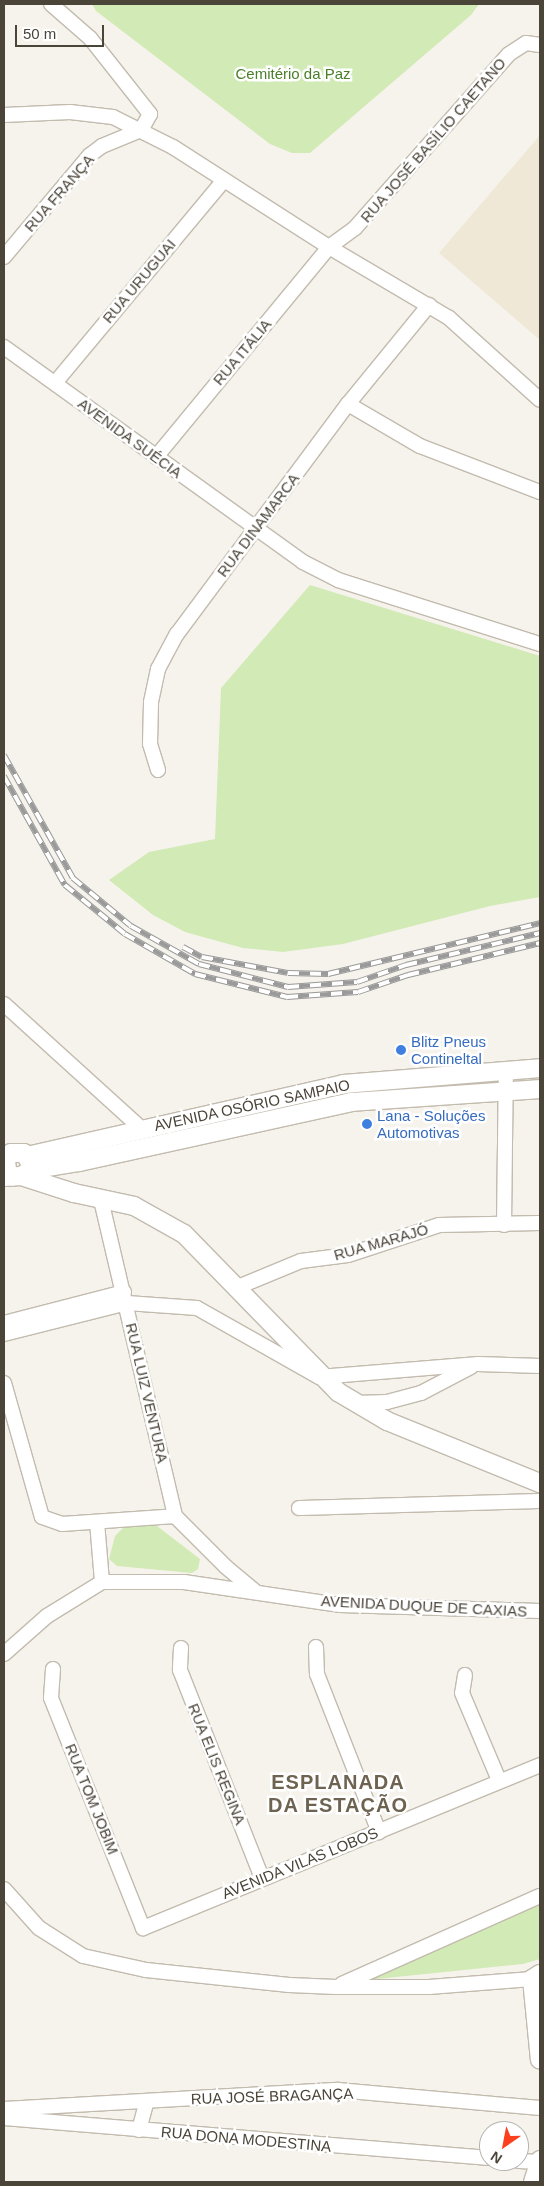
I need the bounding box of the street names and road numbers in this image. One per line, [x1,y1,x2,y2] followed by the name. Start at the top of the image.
[356,54,510,226] street label: RUA JOSÉ BASÍLIO CAETANO
[20,150,98,236] street label: RUA FRANÇA
[98,235,180,327] street label: RUA URUGUAI
[209,315,275,389] street label: RUA ITÁLIA
[74,394,186,482] street label: AVENIDA SUÉCIA
[213,469,303,581] street label: RUA DINAMARCA
[152,1075,352,1135] street label: AVENIDA OSÓRIO SAMPAIO
[331,1220,431,1264] street label: RUA MARAJÓ
[122,1321,172,1465] street label: RUA LUIZ VENTURA
[320,1592,528,1620] street label: AVENIDA DUQUE DE CAXIAS
[184,1700,250,1828] street label: RUA ELIS REGINA
[61,1741,123,1857] street label: RUA TOM JOBIM
[219,1823,381,1903] street label: AVENIDA VILAS LOBOS
[190,2084,354,2108] street label: RUA JOSÉ BRAGANÇA
[159,2123,333,2155] street label: RUA DONA MODESTINA

